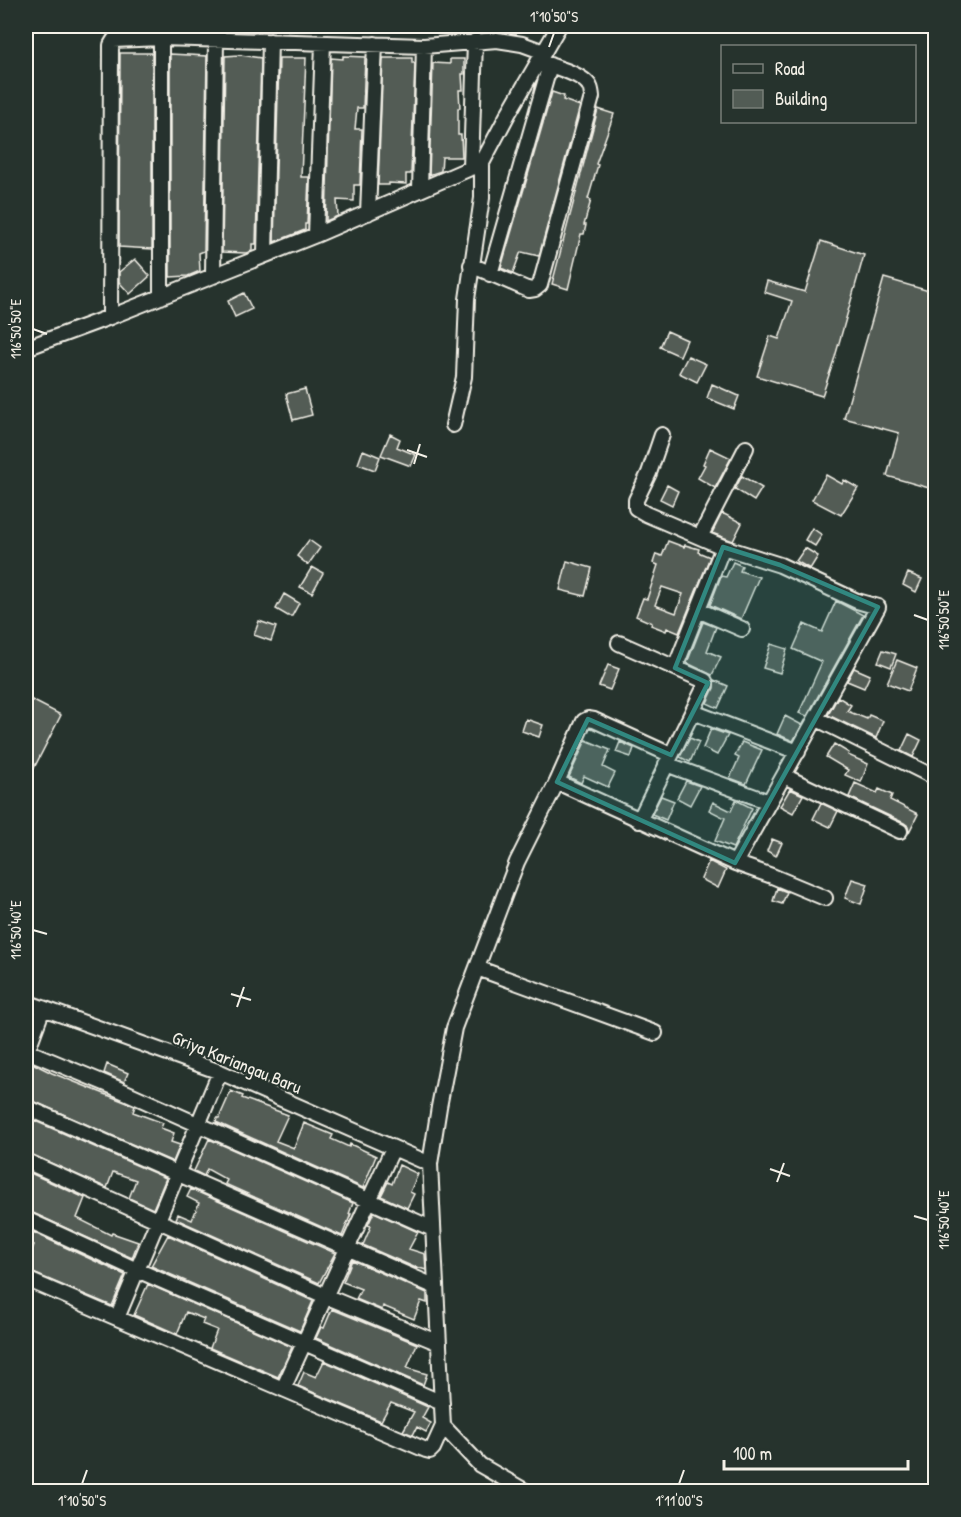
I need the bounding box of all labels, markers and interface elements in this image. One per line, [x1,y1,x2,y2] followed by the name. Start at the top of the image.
[530,6,578,27] text: 1°10'50"S
[721,45,916,123] legend
[775,56,805,81] text: Road
[775,86,827,111] text: Building
[5,299,26,359] text: 116°50'50"E
[933,590,954,650] text: 116°50'50"E
[5,900,26,960] text: 116°50'40"E
[168,1025,306,1099] street label: Griya Kariangau Baru
[933,1190,954,1250] text: 116°50'40"E
[724,1433,908,1471] scale bar
[733,1441,772,1466] text: 100 m
[58,1490,106,1511] text: 1°10'50"S
[655,1490,703,1511] text: 1°11'00"S

